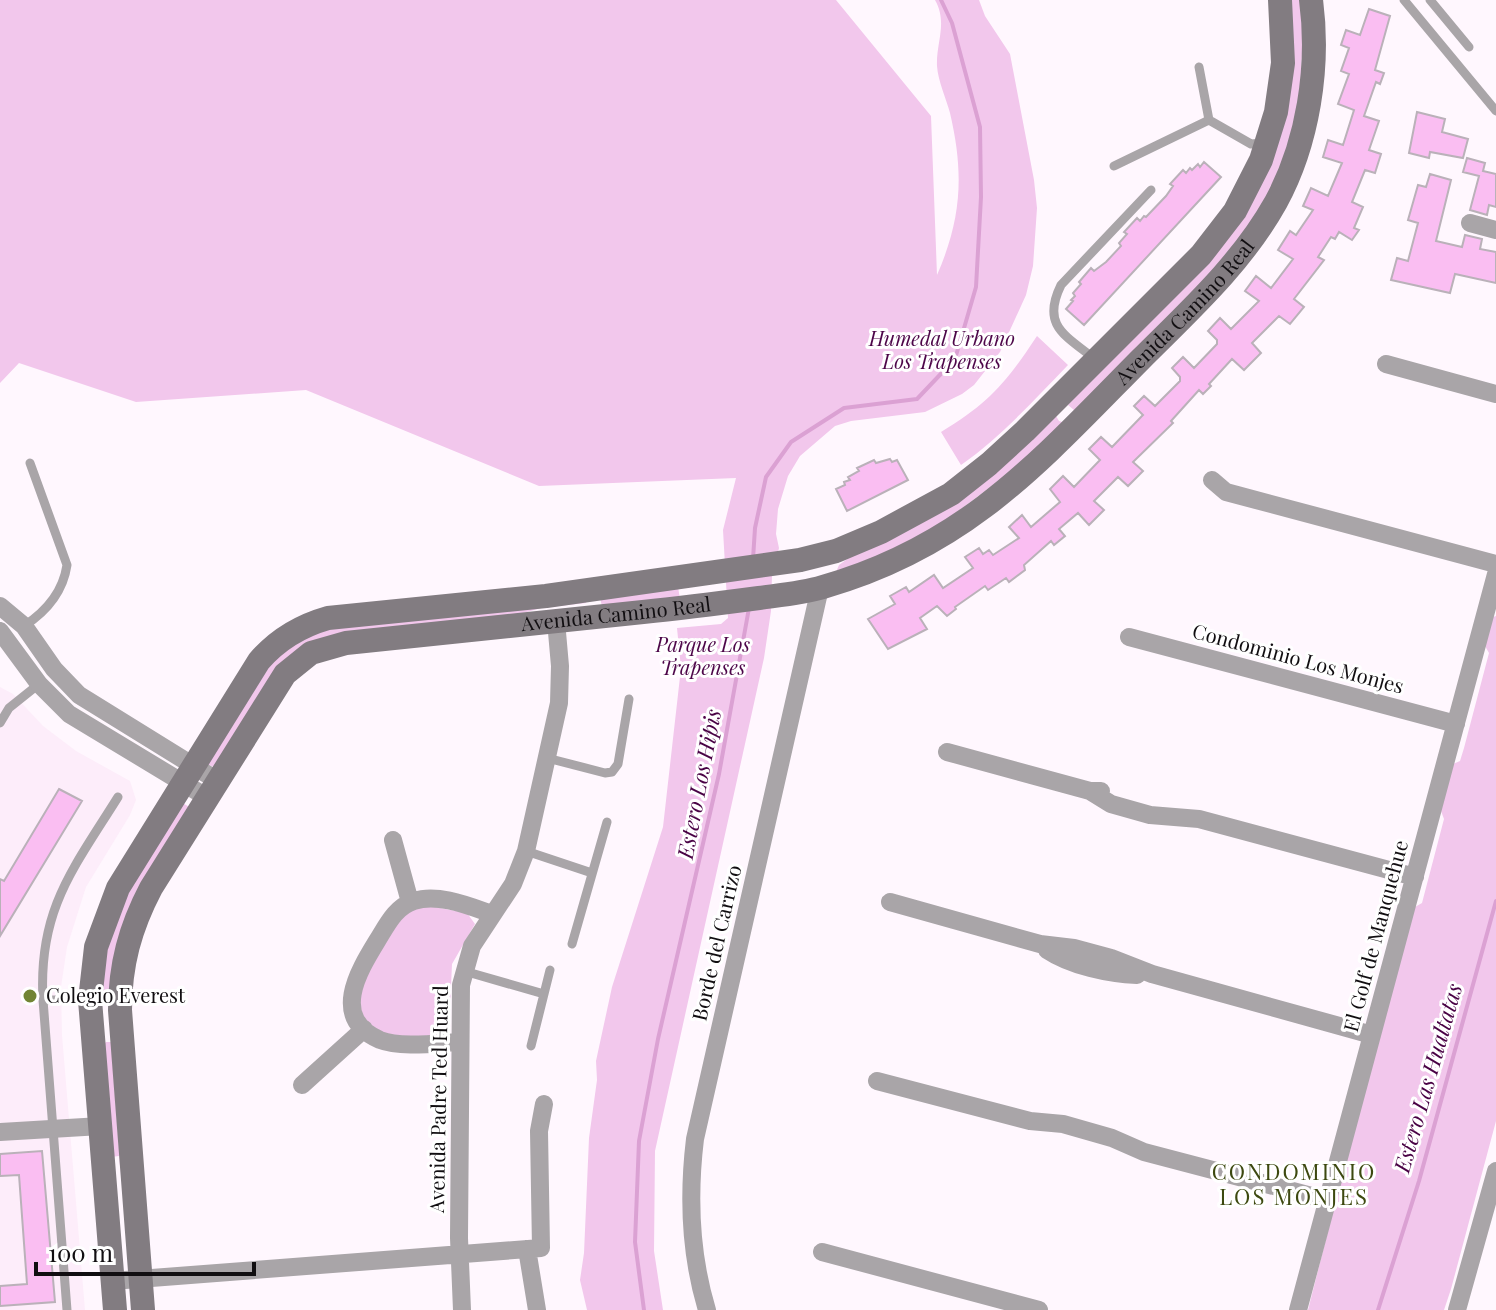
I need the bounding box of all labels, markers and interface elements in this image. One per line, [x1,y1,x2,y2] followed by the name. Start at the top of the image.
[1108,233,1260,390] street label: Avenida Camino Real
[868,324,1015,374] park label: Humedal Urbano Los Trapenses
[519,589,713,636] street label: Avenida Camino Real
[1190,616,1407,699] street label: Condominio Los Monjes
[655,630,751,680] park label: Parque Los Trapenses
[669,706,727,862] water label: Estero Los Hipis
[1336,837,1413,1034] street label: El Golf de Manquehue
[685,862,747,1023] street label: Borde del Carrizo
[1385,979,1468,1176] water label: Estero Las Hualtatas
[46,981,186,1008] place label: Colegio Everest
[422,985,453,1214] street label: Avenida Padre Ted Huard
[21,987,39,1005] marker: Colegio Everest
[1212,1156,1376,1211] district label: CONDOMINIO LOS MONJES
[36,1226,254,1276] scale bar
[48,1236,113,1268] text: 100 m

